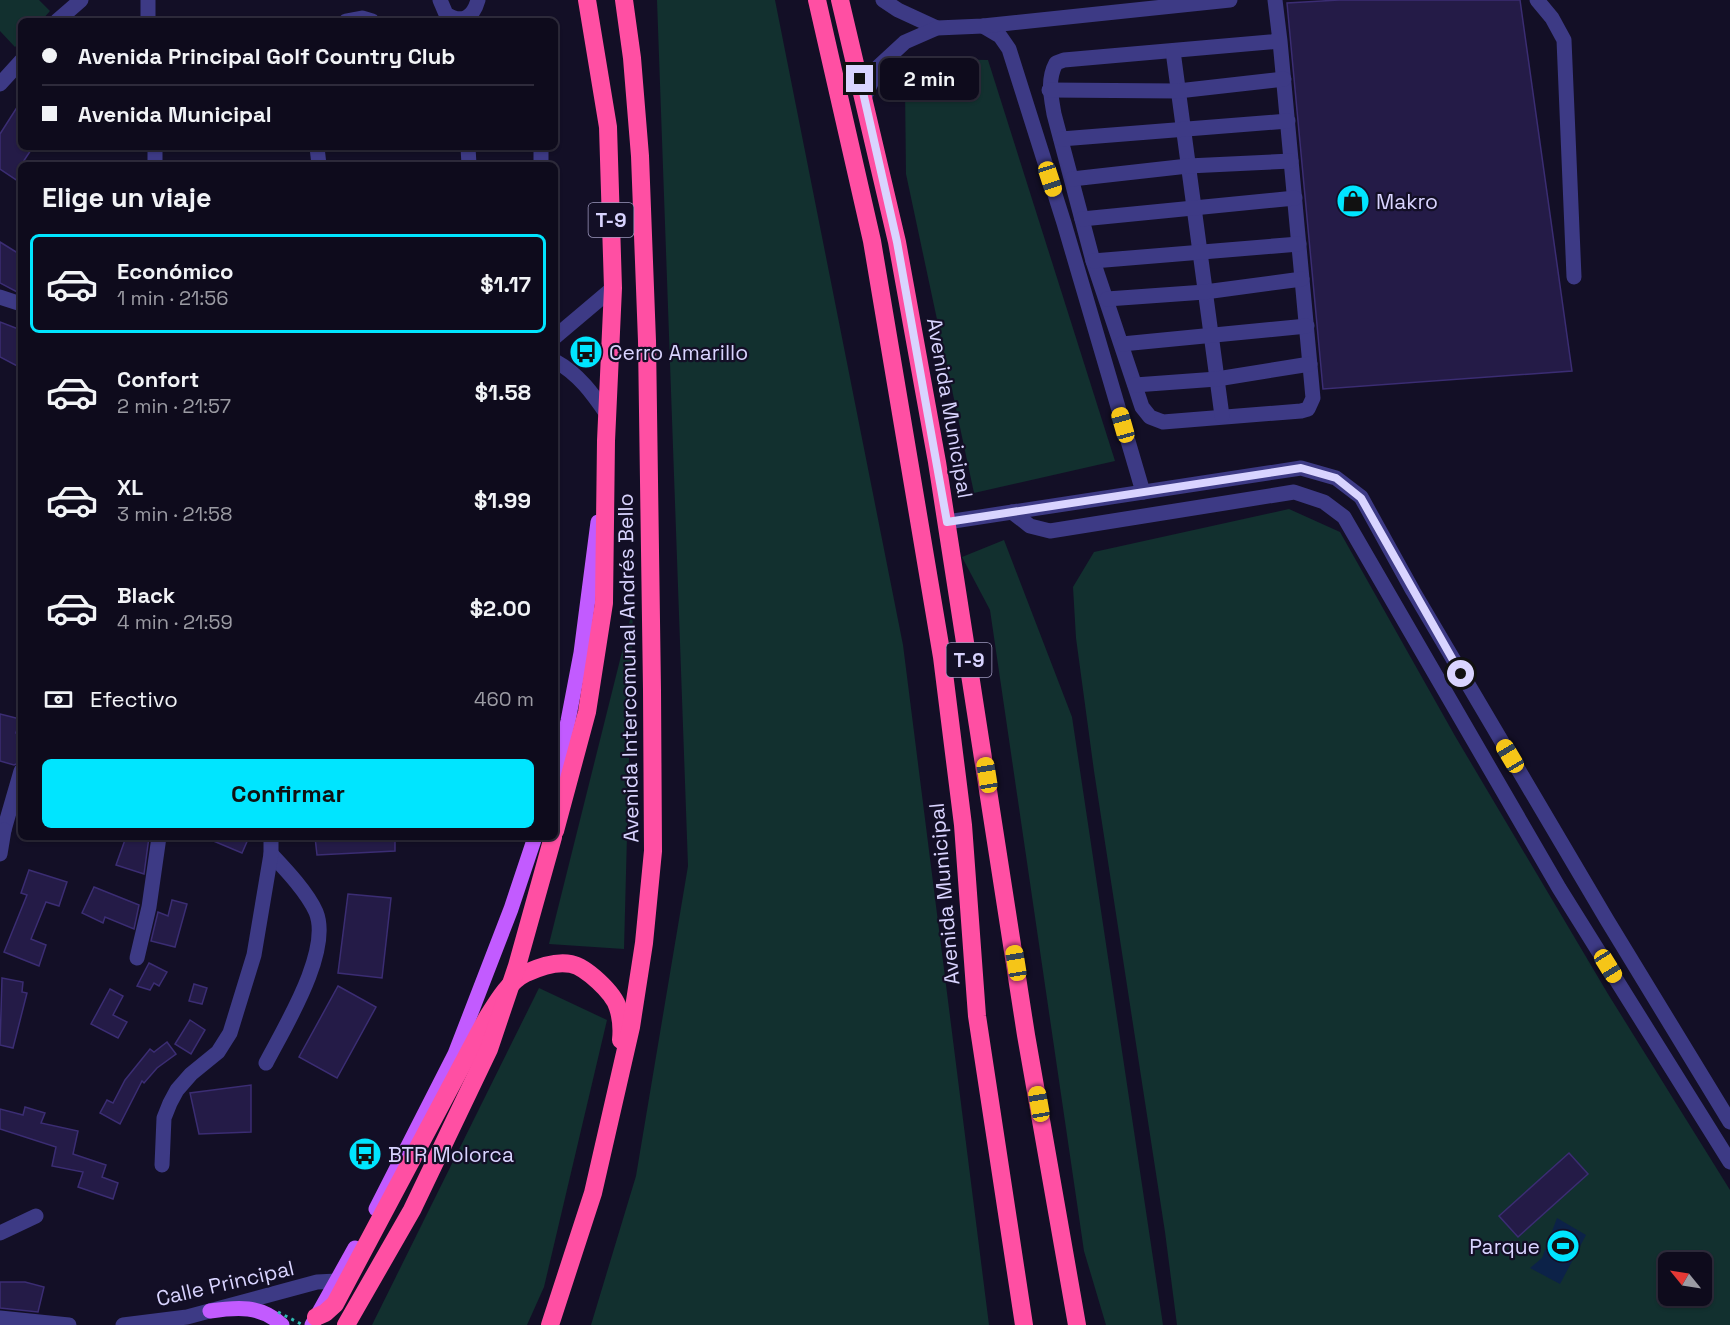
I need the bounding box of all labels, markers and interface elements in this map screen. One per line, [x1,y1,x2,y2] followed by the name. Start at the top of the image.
[78,42,455,70] text: Avenida Principal Golf Country Club
[881,58,980,100] callout: 2 min
[846,65,873,92] route end
[904,66,955,92] text: 2 min
[78,100,272,128] text: Avenida Municipal
[1036,159,1064,199] car
[42,180,212,215] text: Elige un viaje
[1335,183,1371,219] shop icon: Makro
[1376,188,1438,215] place label: Makro
[588,203,634,237] road number: T-9
[45,257,99,311] icon: car
[117,257,234,285] text: Económico
[480,270,531,298] text: $1.17
[117,285,229,311] text: 1 min · 21:56
[921,316,979,500] street label: Avenida Municipal
[568,334,604,370] bus stop icon: Cerro Amarillo
[609,339,748,366] place label: Cerro Amarillo
[45,365,99,419] icon: car
[117,365,199,393] text: Confort
[475,378,531,406] text: $1.58
[117,393,231,419] text: 2 min · 21:57
[1109,405,1137,445] car
[45,473,99,527] icon: car
[117,473,143,501] text: XL
[474,486,531,514] text: $1.99
[611,493,645,843] street label: Avenida Intercomunal Andrés Bello
[117,501,233,527] text: 3 min · 21:58
[45,581,99,635] icon: car
[117,581,175,609] text: Black
[470,594,531,622] text: $2.00
[117,609,233,635] text: 4 min · 21:59
[946,643,992,677] road number: T-9
[1447,660,1474,687] route start
[42,683,75,716] icon: cash
[90,685,178,713] text: Efectivo
[474,686,534,712] text: 460 m
[1493,736,1527,776] car
[975,756,999,794] car
[42,759,534,828] button: Confirmar
[923,802,965,986] street label: Avenida Municipal
[1004,944,1028,982] car
[1591,946,1625,986] car
[1027,1085,1051,1123] car
[347,1136,383,1172] bus stop icon: BTR Molorca
[388,1141,514,1168] place label: BTR Molorca
[1545,1228,1581,1264] sports icon: Parque
[1469,1233,1540,1260] place label: Parque
[1658,1252,1712,1306] north arrow
[1658,1252,1712,1306] map controls
[153,1254,297,1312] street label: Calle Principal

